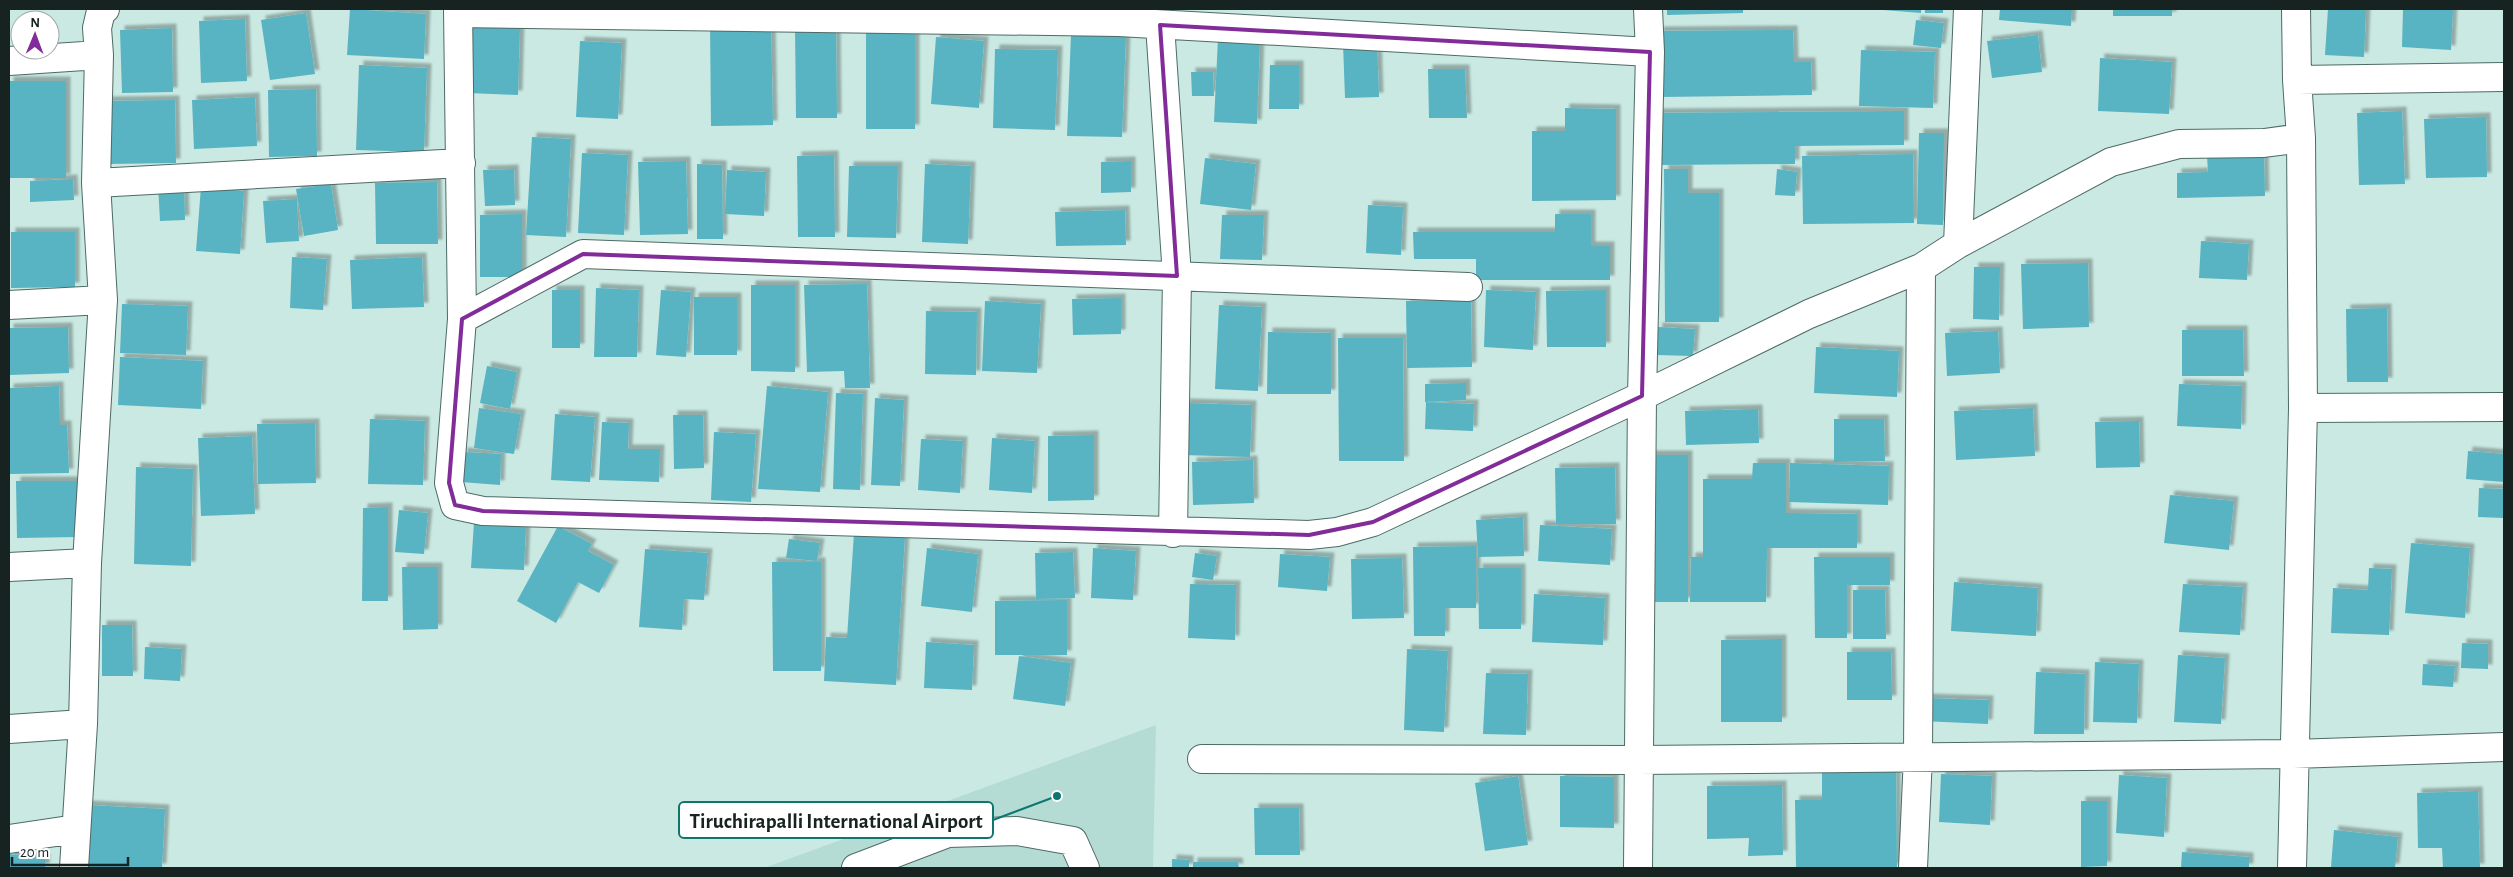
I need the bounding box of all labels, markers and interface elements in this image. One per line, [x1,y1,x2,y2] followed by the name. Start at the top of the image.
[10,10,60,60] north arrow
[30,16,40,30] text: N
[679,802,993,838] callout: Tiruchirapalli International Airport
[689,811,983,832] text: Tiruchirapalli International Airport
[12,834,129,866] scale bar
[20,845,49,860] text: 20 m

